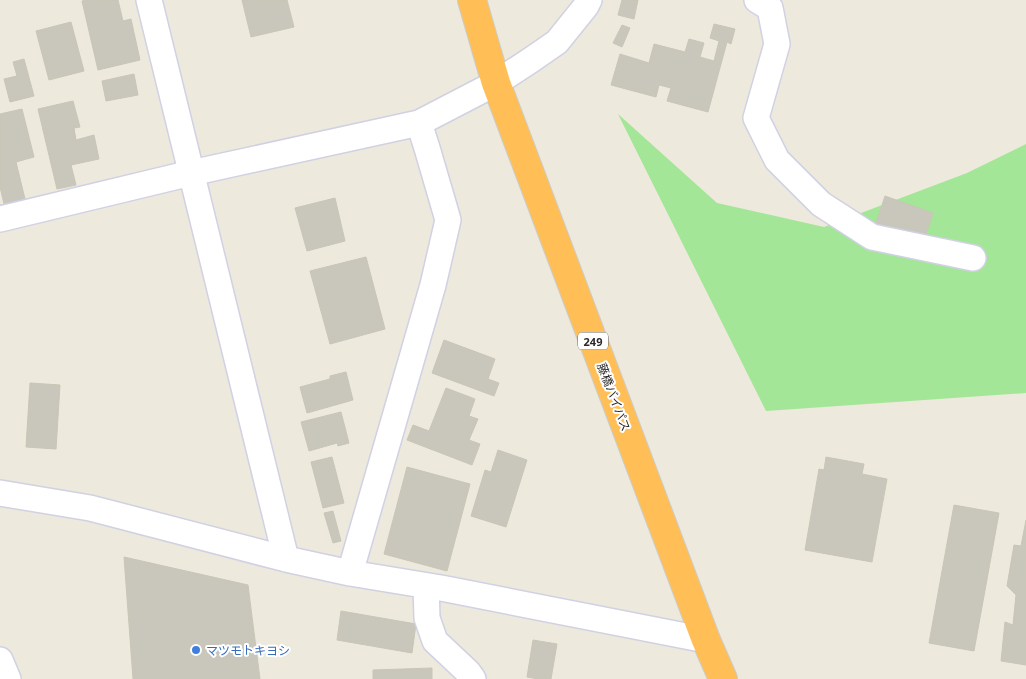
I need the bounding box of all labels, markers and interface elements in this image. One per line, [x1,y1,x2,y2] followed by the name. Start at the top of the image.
[578,332,608,350] road number: 249
[593,360,635,434] street label: 藤橋バイパス
[206,642,290,659] place label: マツモトキヨシ
[190,644,202,656] marker: マツモトキヨシ

